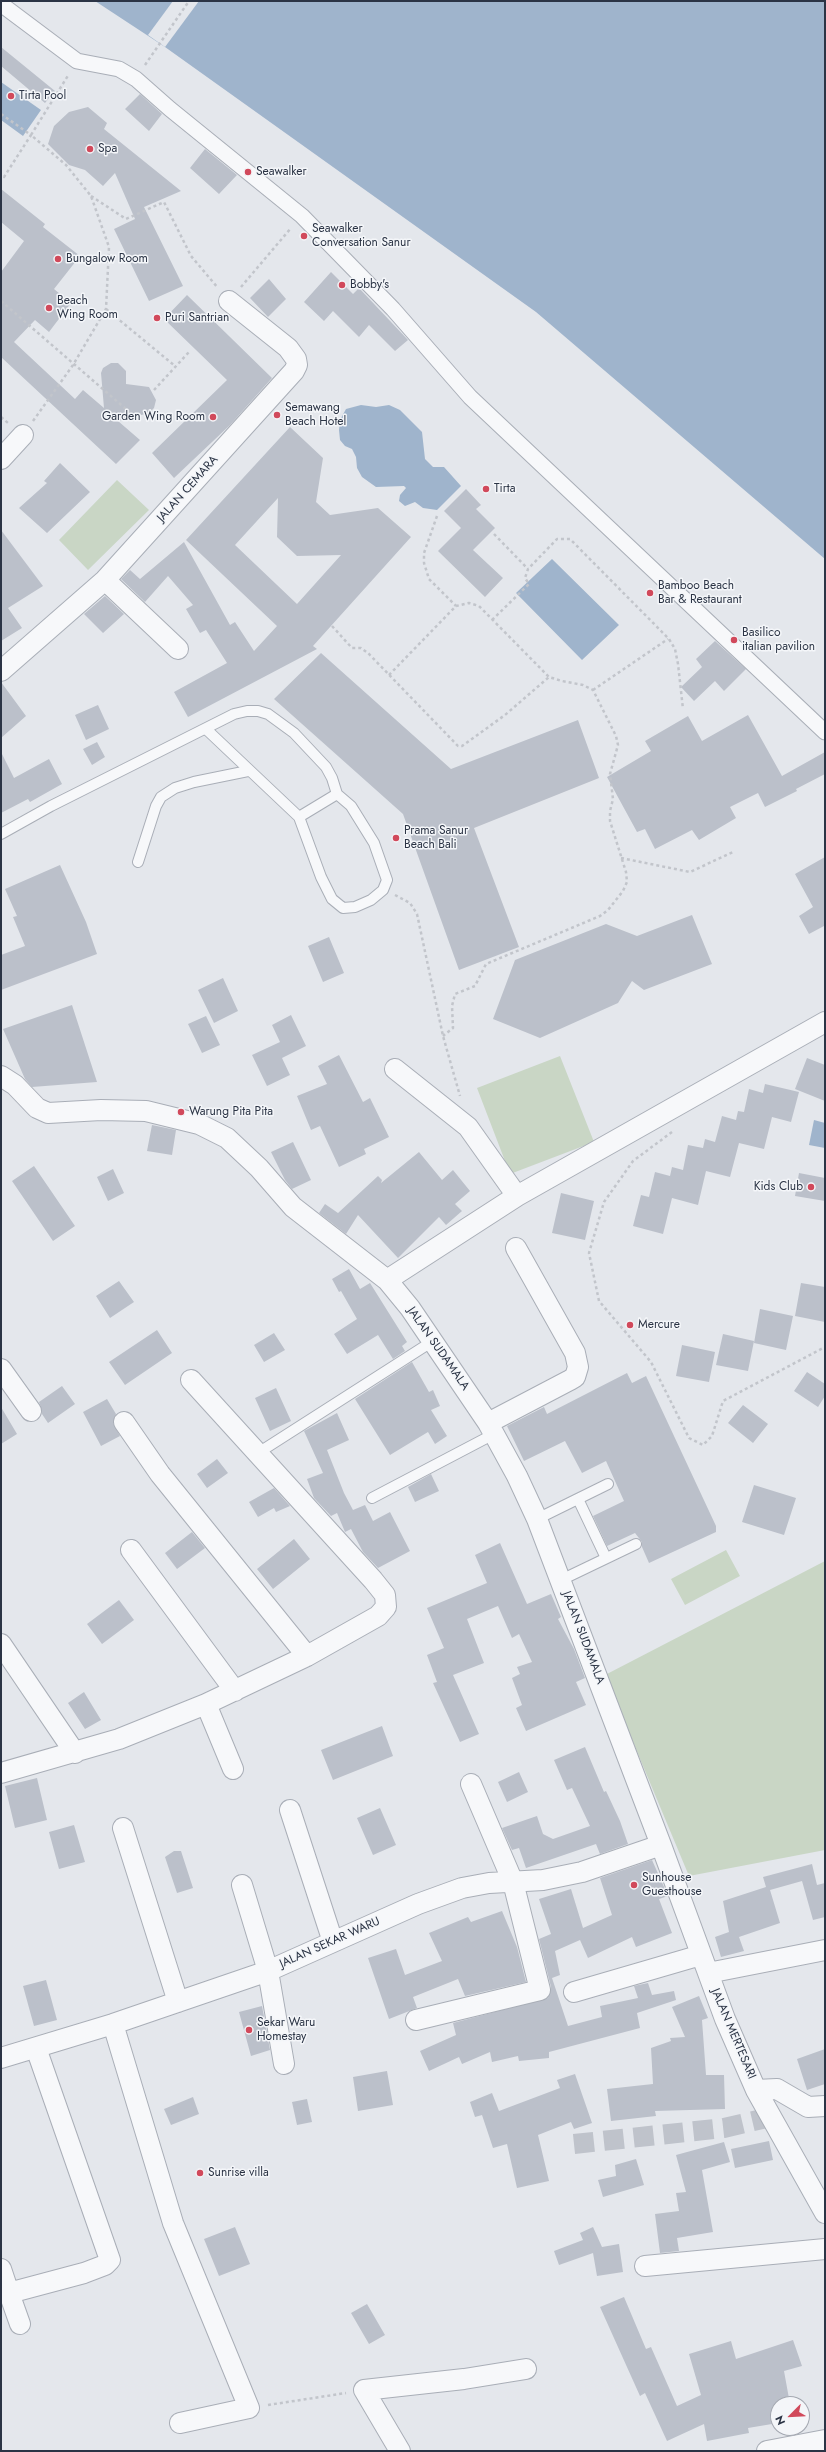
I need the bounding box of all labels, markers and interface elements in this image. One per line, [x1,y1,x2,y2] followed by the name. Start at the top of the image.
[19,89,66,103] place label: Tirta Pool
[6,91,16,101] marker: Tirta Pool
[98,142,117,156] place label: Spa
[85,144,95,154] marker: Spa
[256,165,307,179] place label: Seawalker
[243,167,253,177] marker: Seawalker
[312,222,411,250] place label: Seawalker Conversation Sanur
[299,231,309,241] marker: Seawalker Conversation Sanur
[66,252,148,266] place label: Bungalow Room
[53,254,63,264] marker: Bungalow Room
[350,278,389,292] place label: Bobby's
[337,280,347,290] marker: Bobby's
[57,294,118,322] place label: Beach Wing Room
[44,303,54,313] marker: Beach Wing Room
[165,311,229,325] place label: Puri Santrian
[152,313,162,323] marker: Puri Santrian
[285,401,346,429] place label: Semawang Beach Hotel
[102,410,205,424] place label: Garden Wing Room
[272,410,282,420] marker: Semawang Beach Hotel
[208,412,218,422] marker: Garden Wing Room
[154,453,222,525] street label: JALAN CEMARA
[494,482,515,496] place label: Tirta
[481,484,491,494] marker: Tirta
[658,579,742,607] place label: Bamboo Beach Bar & Restaurant
[645,588,655,598] marker: Bamboo Beach Bar & Restaurant
[742,626,815,654] place label: Basilico italian pavilion
[729,635,739,645] marker: Basilico italian pavilion
[404,824,468,852] place label: Prama Sanur Beach Bali
[391,833,401,843] marker: Prama Sanur Beach Bali
[189,1105,273,1119] place label: Warung Pita Pita
[176,1107,186,1117] marker: Warung Pita Pita
[754,1180,803,1194] place label: Kids Club
[806,1182,816,1192] marker: Kids Club
[404,1305,472,1393] street label: JALAN SUDAMALA
[638,1318,680,1332] place label: Mercure
[625,1320,635,1330] marker: Mercure
[559,1589,607,1687] street label: JALAN SUDAMALA
[642,1871,702,1899] place label: Sunhouse Guesthouse
[629,1880,639,1890] marker: Sunhouse Guesthouse
[278,1914,382,1972] street label: JALAN SEKAR WARU
[707,1987,759,2081] street label: JALAN MERTESARI
[257,2016,315,2044] place label: Sekar Waru Homestay
[244,2025,254,2035] marker: Sekar Waru Homestay
[208,2166,269,2180] place label: Sunrise villa
[195,2168,205,2178] marker: Sunrise villa
[770,2396,810,2436] north arrow
[771,2413,789,2428] text: N

